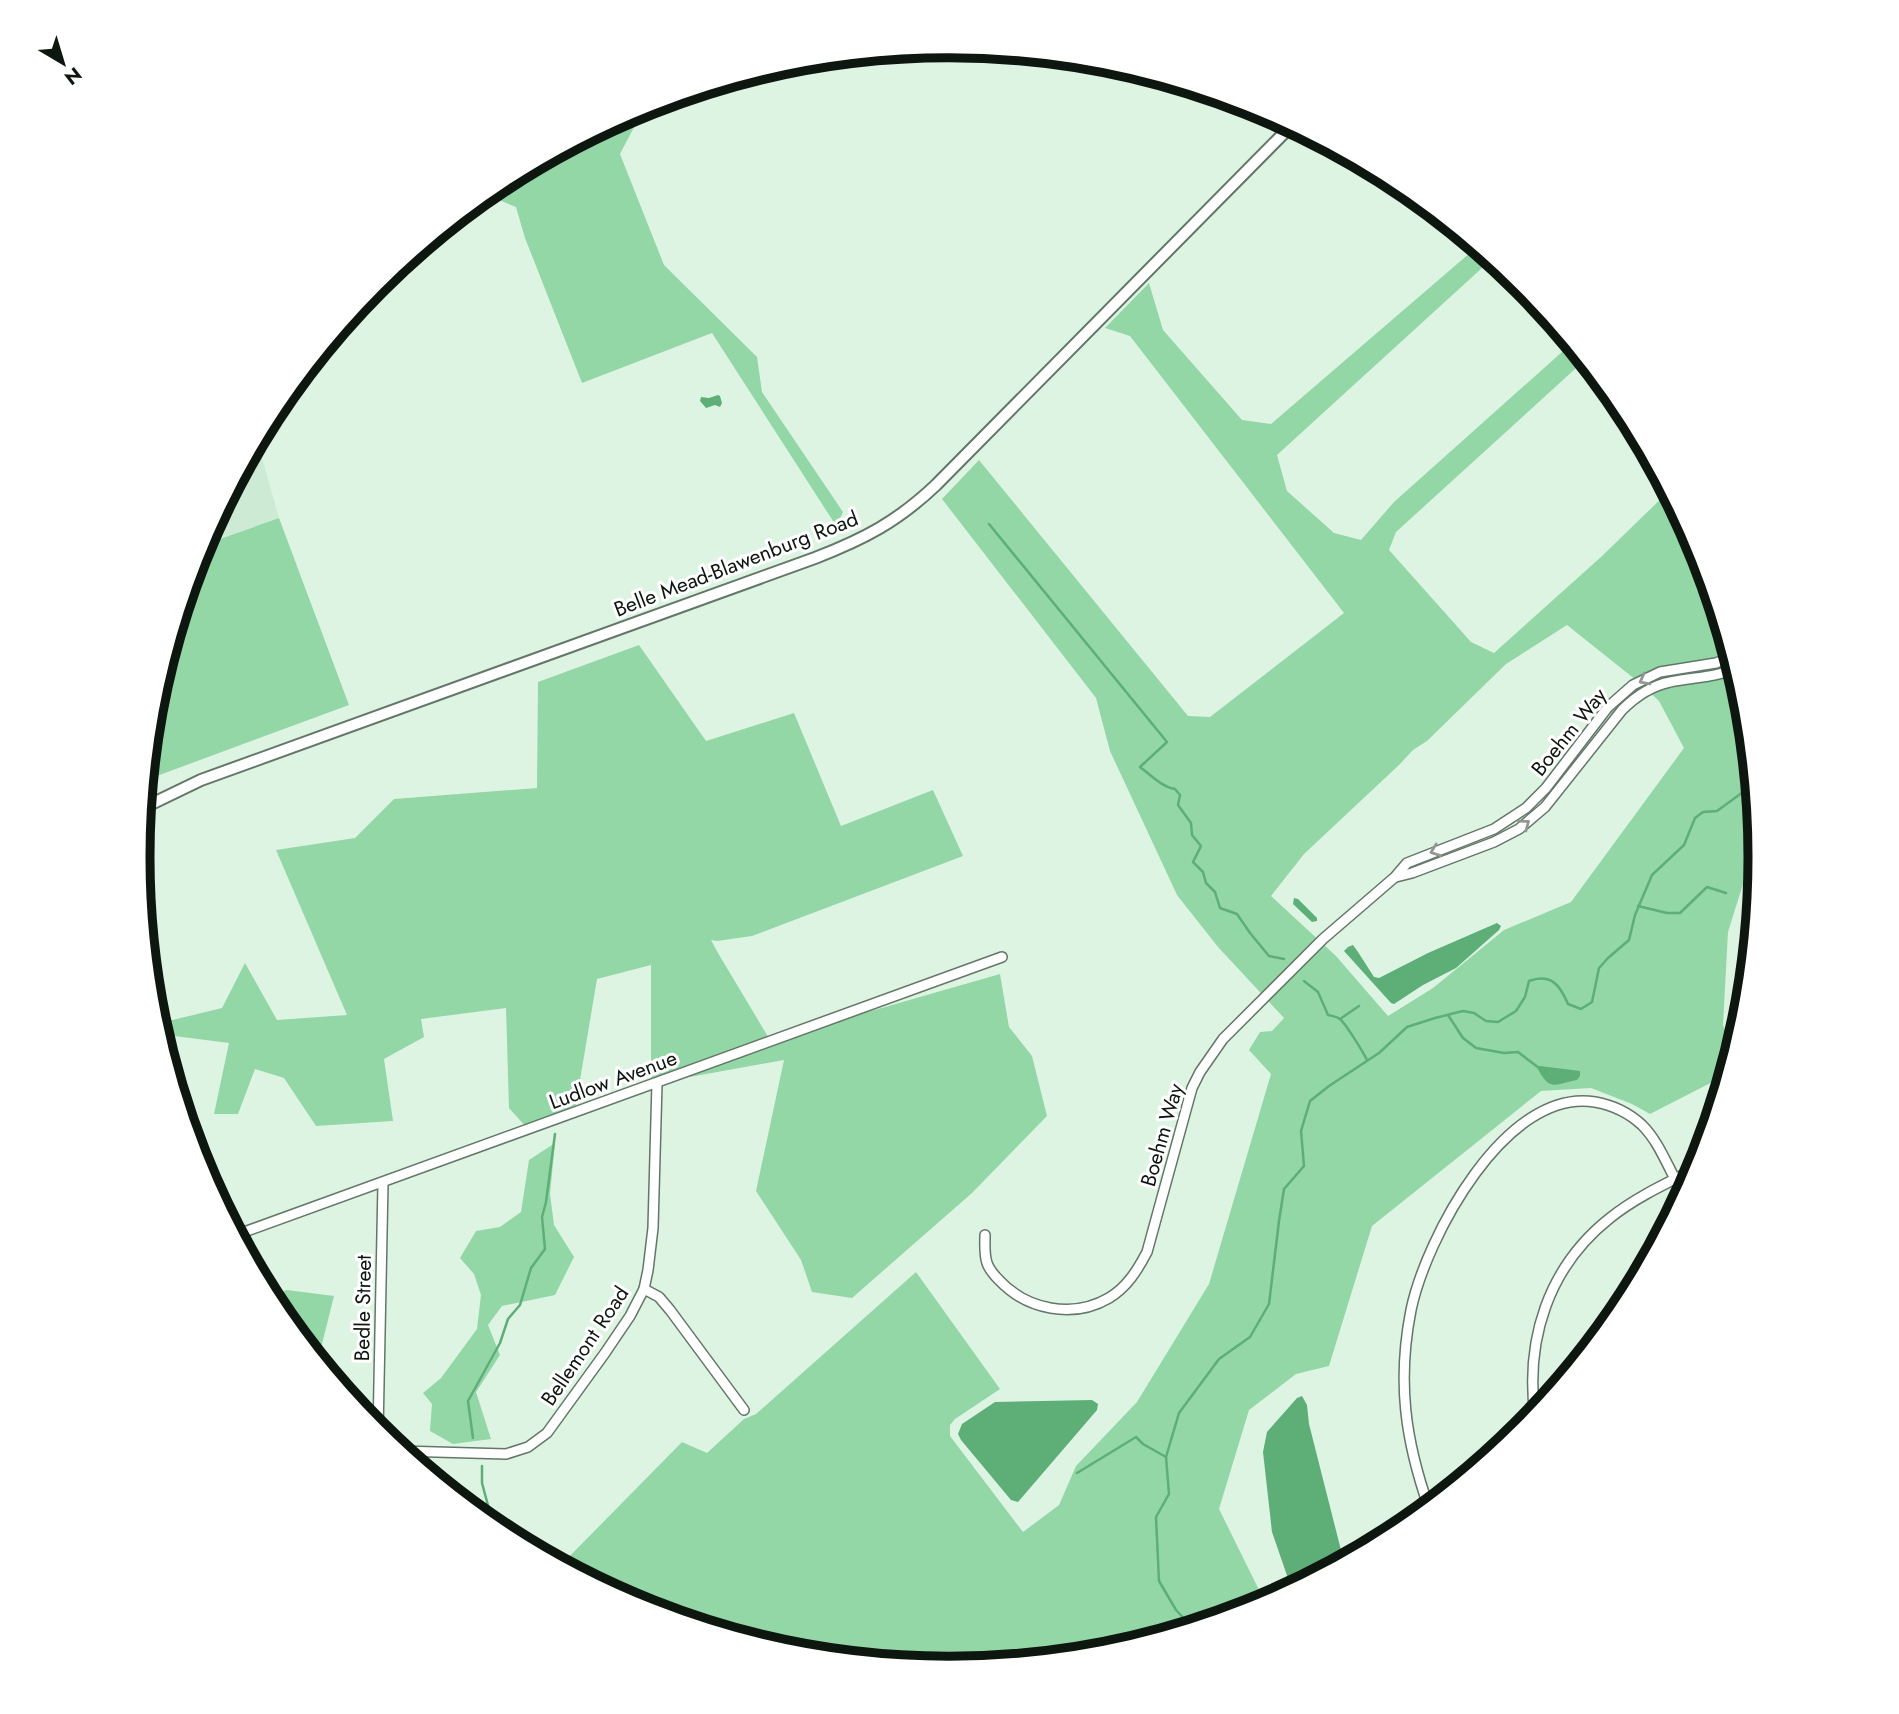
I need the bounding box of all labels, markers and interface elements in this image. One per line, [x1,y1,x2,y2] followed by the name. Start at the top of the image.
[28,28,98,98] north arrow
[59,61,87,91] text: N
[610,504,862,624] street label: Belle Mead-Blawenburg Road
[1639,671,1651,685] one-way arrow
[1524,681,1614,782] street label: Boehm Way
[1517,819,1530,832] one-way arrow
[1430,843,1442,857] one-way arrow
[545,1043,681,1117] street label: Ludlow Avenue
[1133,1079,1191,1190] street label: Boehm Way
[347,1254,379,1362] street label: Bedle Street
[534,1280,636,1412] street label: Bellemont Road

